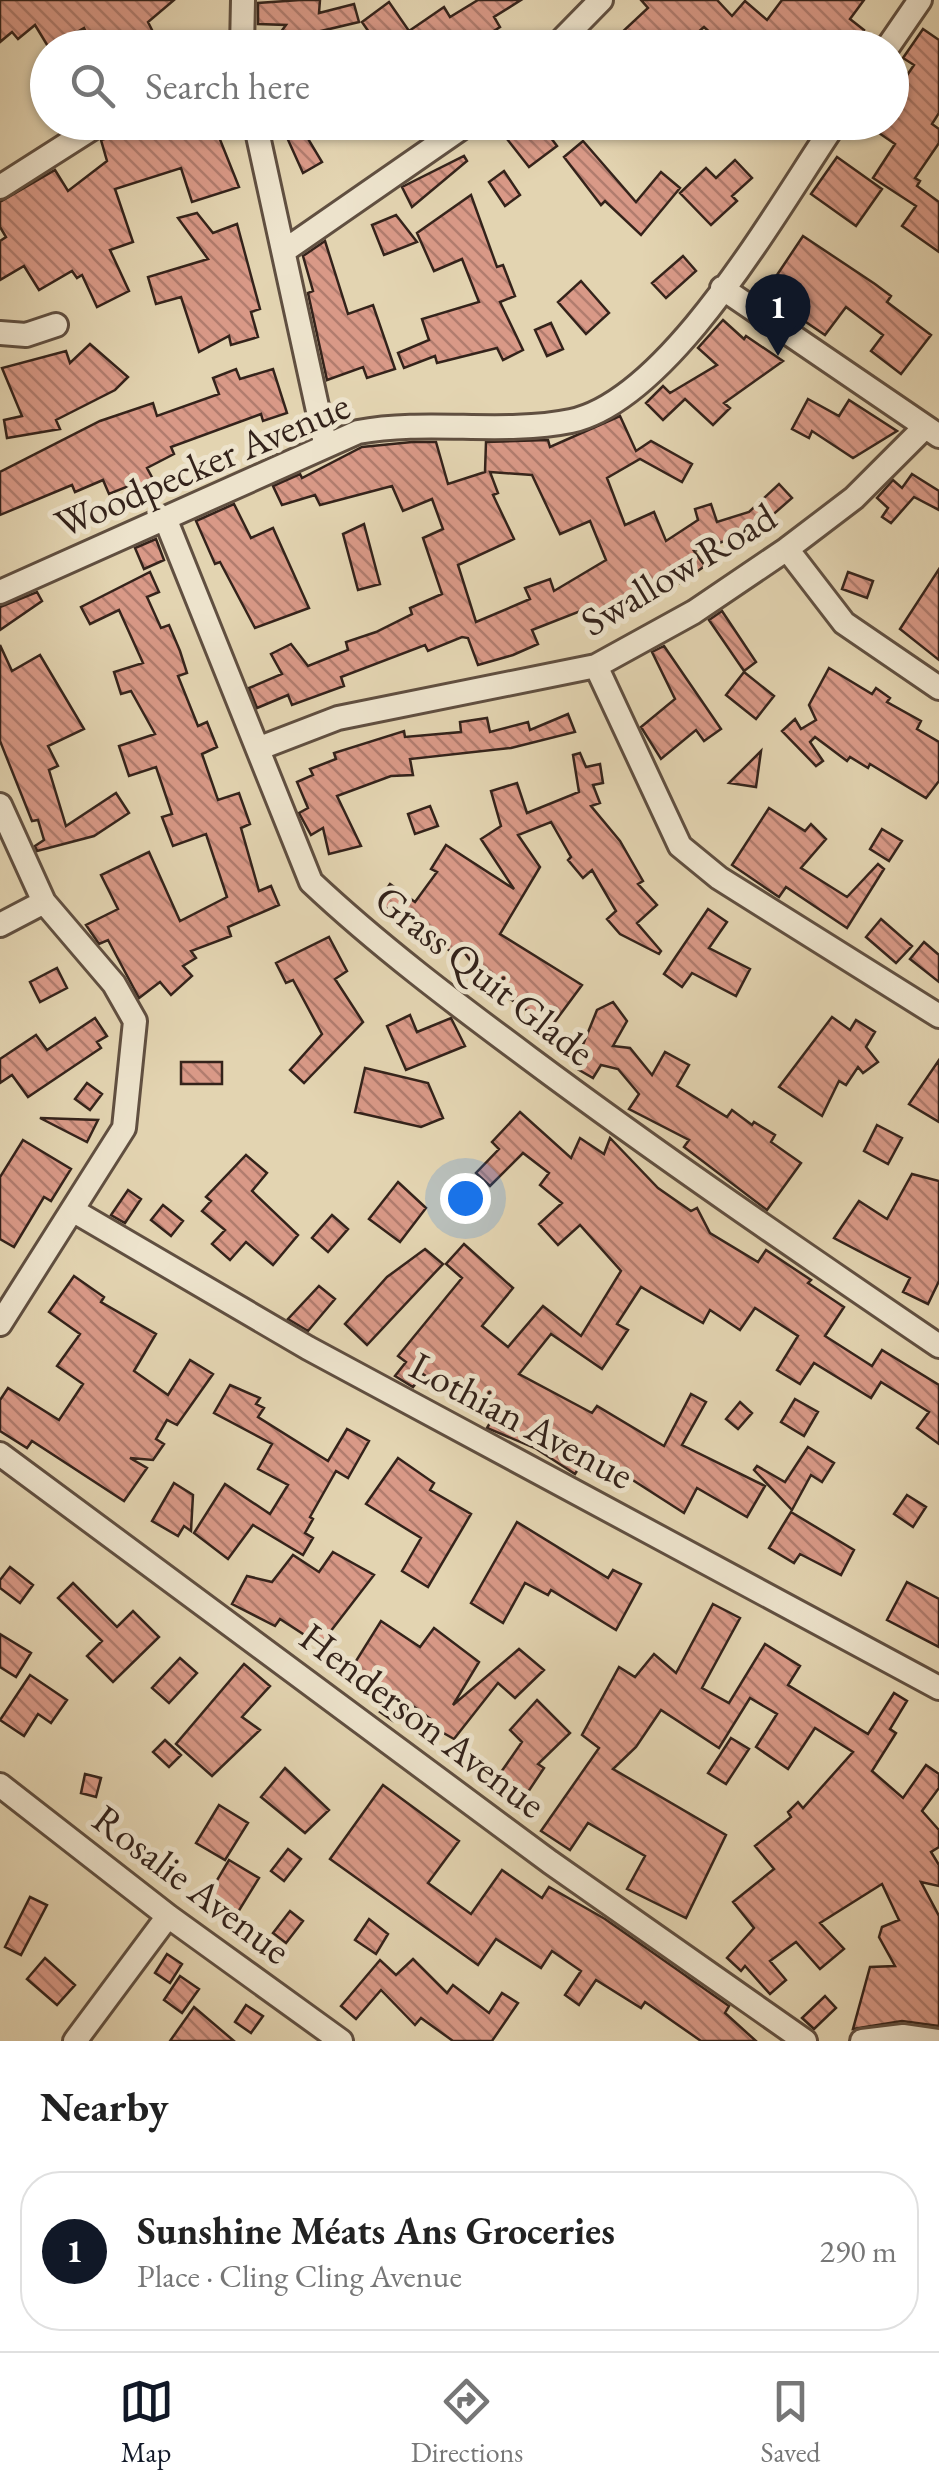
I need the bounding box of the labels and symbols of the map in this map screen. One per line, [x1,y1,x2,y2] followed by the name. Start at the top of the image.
[746,274,810,356] pin: 1
[47,378,357,550] street label: Woodpecker Avenue
[571,490,786,648] street label: Swallow Road
[365,873,605,1077] street label: Grass Quit Glade
[440,1173,491,1224] your location
[401,1339,643,1501] street label: Lothian Avenue
[290,1610,556,1830] street label: Henderson Avenue
[83,1793,301,1975] street label: Rosalie Avenue

